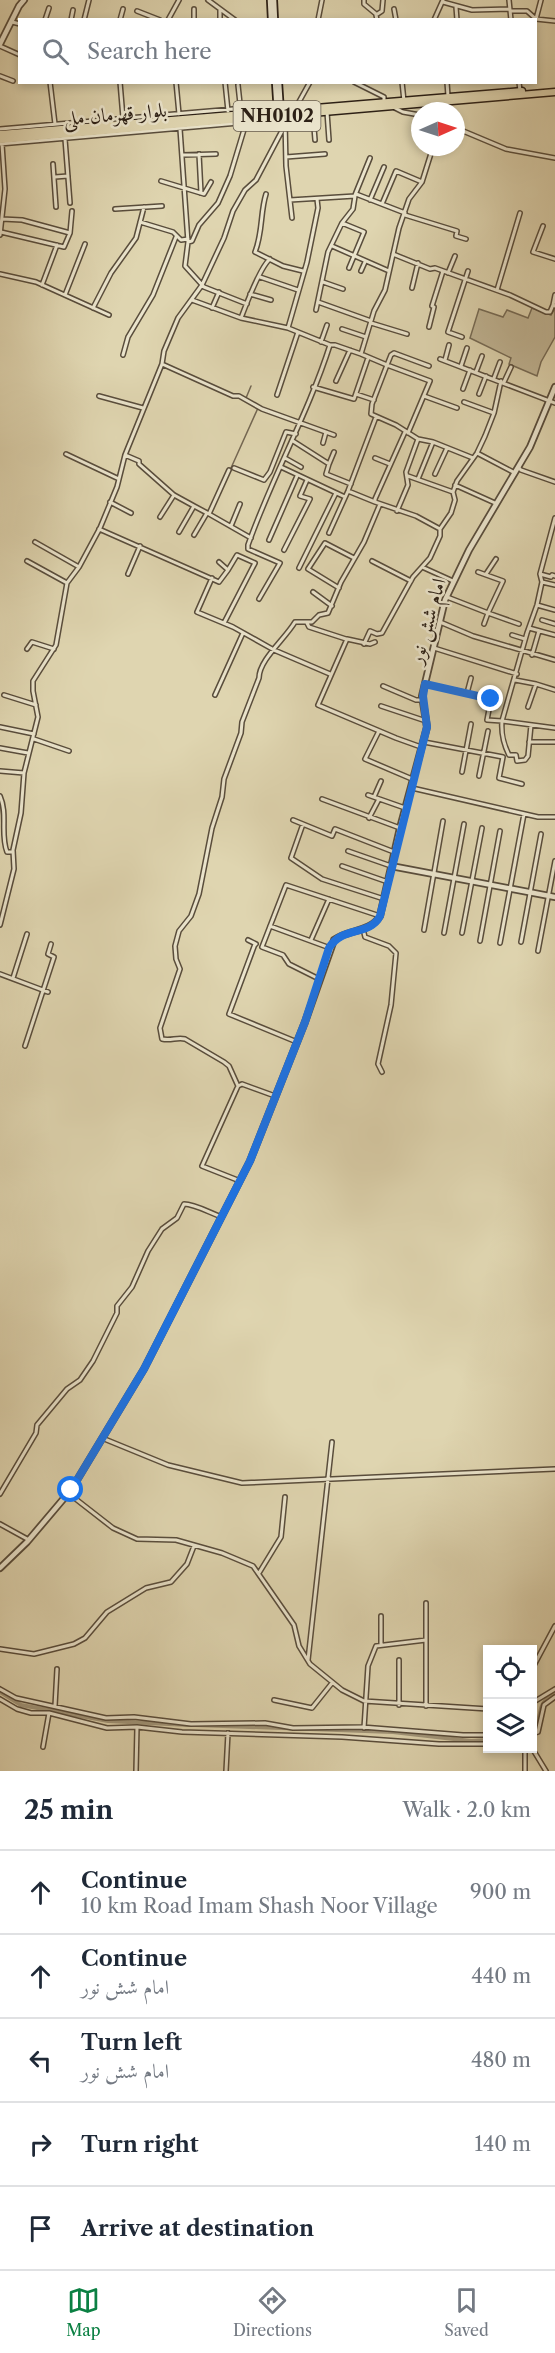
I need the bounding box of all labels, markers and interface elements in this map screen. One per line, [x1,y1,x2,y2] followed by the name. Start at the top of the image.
[18,18,537,84] search box
[39,35,72,68] icon: search
[87,38,212,65] text: Search here
[62,98,168,133] street label: بلوار قهرمان ملی
[234,101,320,131] road number: NH0102
[411,102,465,156] north arrow
[403,575,456,670] street label: امام شش نور
[477,685,503,711] route end
[57,1476,83,1502] route start
[483,1645,537,1753] map controls
[483,1645,537,1699] button: locate
[483,1699,537,1753] button: layers
[24,1794,113,1826] text: 25 min
[402,1798,531,1822] text: Walk · 2.0 km
[81,1867,187,1894] text: Continue
[24,1876,57,1909] icon: ahead
[470,1880,531,1904] text: 900 m
[81,1894,438,1918] text: 10 km Road Imam Shash Noor Village
[81,1945,187,1972] text: Continue
[24,1960,57,1993] icon: ahead
[471,1964,531,1988] text: 440 m
[81,1975,169,1999] text: امام شش نور
[81,2029,182,2056] text: Turn left
[24,2044,57,2077] icon: left
[471,2048,531,2072] text: 480 m
[81,2059,169,2083] text: امام شش نور
[24,2128,57,2161] icon: right
[81,2131,199,2158] text: Turn right
[474,2132,531,2156] text: 140 m
[24,2212,57,2245] icon: arrive
[81,2215,314,2242] text: Arrive at destination
[66,2284,101,2340] tab: Map
[233,2284,312,2340] tab: Directions
[444,2284,489,2340] tab: Saved

